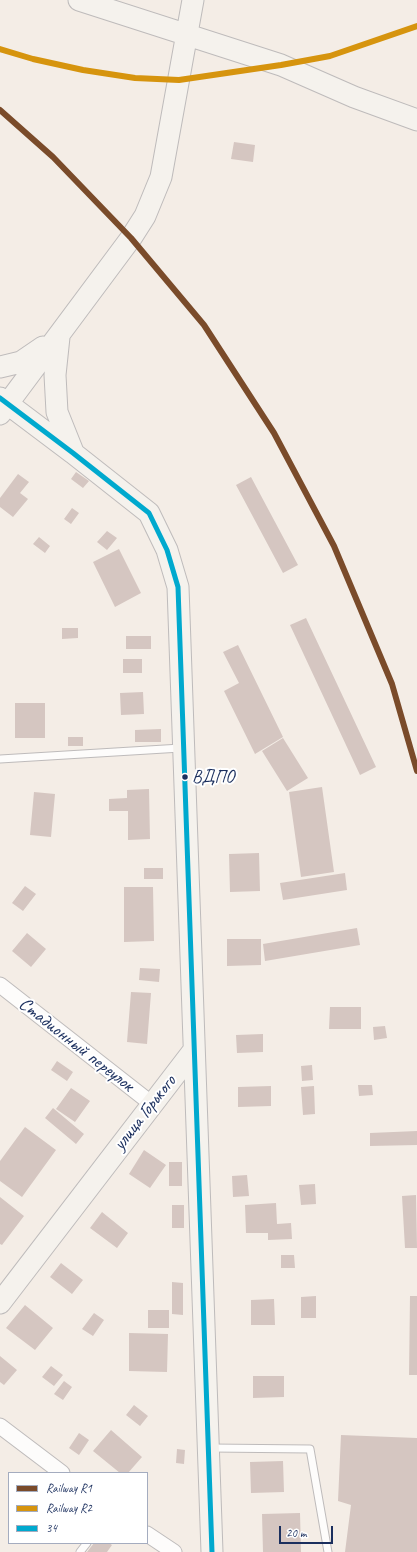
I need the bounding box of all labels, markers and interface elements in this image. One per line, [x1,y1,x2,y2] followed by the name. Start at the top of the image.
[192,766,234,788] place label: ВДПО
[180,772,190,782] marker: ВДПО
[14,993,138,1097] street label: Стадионный переулок
[109,1071,181,1155] street label: улица Горького
[8,1472,148,1544] legend
[46,1480,92,1496] text: Railway R1
[46,1500,92,1516] text: Railway R2
[281,1518,335,1544] scale bar
[46,1520,57,1536] text: 34
[286,1525,306,1541] text: 20 m

